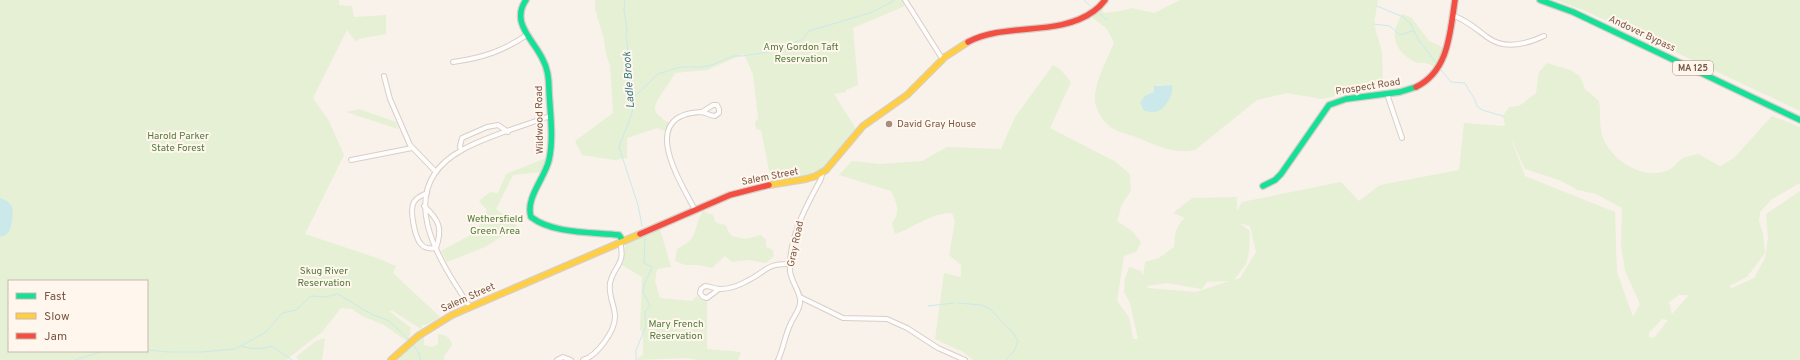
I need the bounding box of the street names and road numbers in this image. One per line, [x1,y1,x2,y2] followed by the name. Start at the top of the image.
[1606,13,1678,55] street label: Andover Bypass
[1673,61,1713,75] road number: MA 125
[1335,75,1401,99] street label: Prospect Road
[533,85,547,155] street label: Wildwood Road
[740,165,800,189] street label: Salem Street
[785,220,807,268] street label: Gray Road
[439,280,497,316] street label: Salem Street

